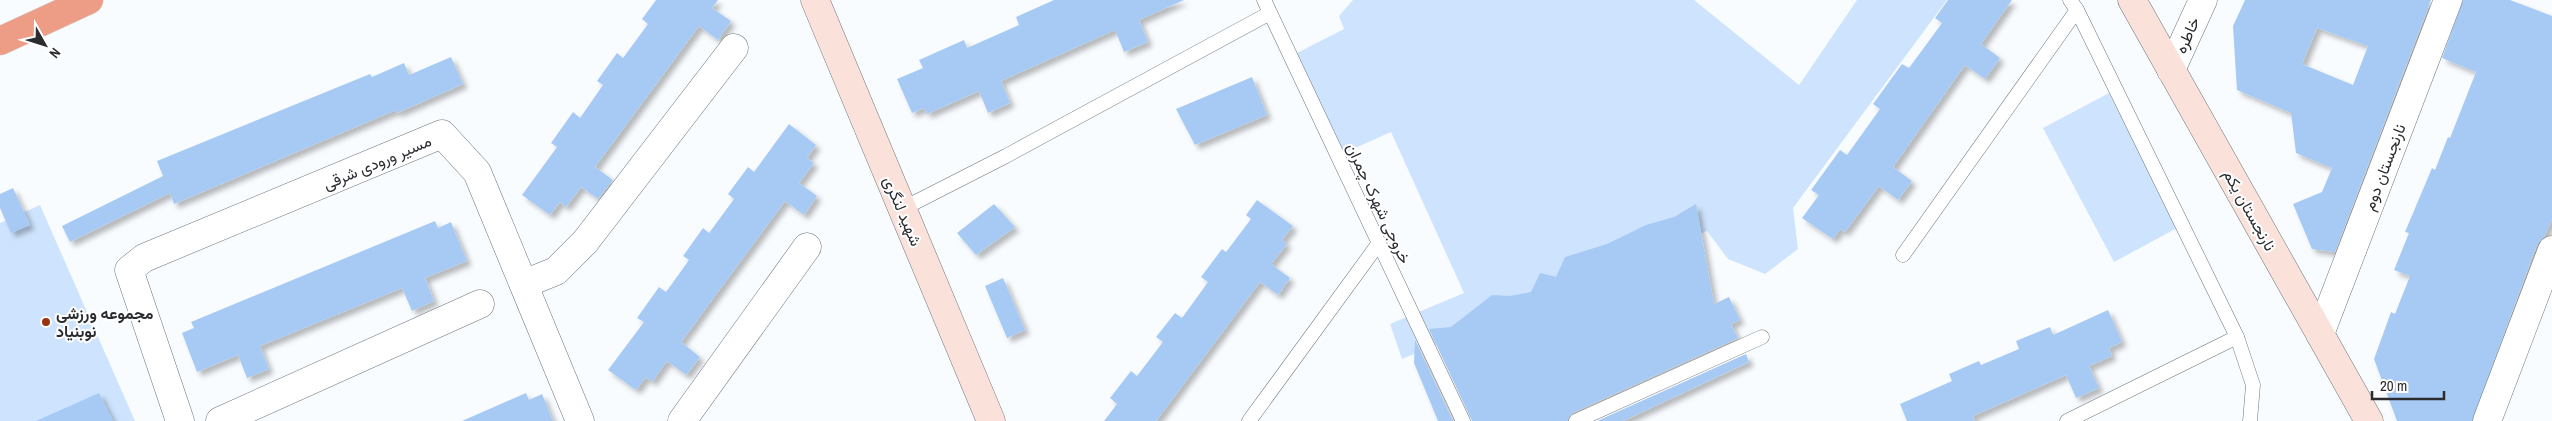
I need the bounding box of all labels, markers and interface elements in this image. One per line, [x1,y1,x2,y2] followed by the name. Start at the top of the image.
[2169,13,2205,57] street label: خاطره
[20,20,70,70] north arrow
[45,44,65,62] text: N
[2357,120,2411,214] street label: نارنجستان دوم
[319,129,435,195] street label: مسیر ورودی شرقی
[1340,139,1417,268] street label: خروجی شهرک چمران
[2219,165,2281,255] street label: نارنجستان یکم
[878,173,928,249] street label: شهید لنگری
[56,302,154,342] place label: مجموعه ورزشی نوبنیاد
[40,316,52,328] marker: مجموعه ورزشی نوبنیاد
[2372,368,2444,400] scale bar
[2380,375,2407,396] text: 20 m

